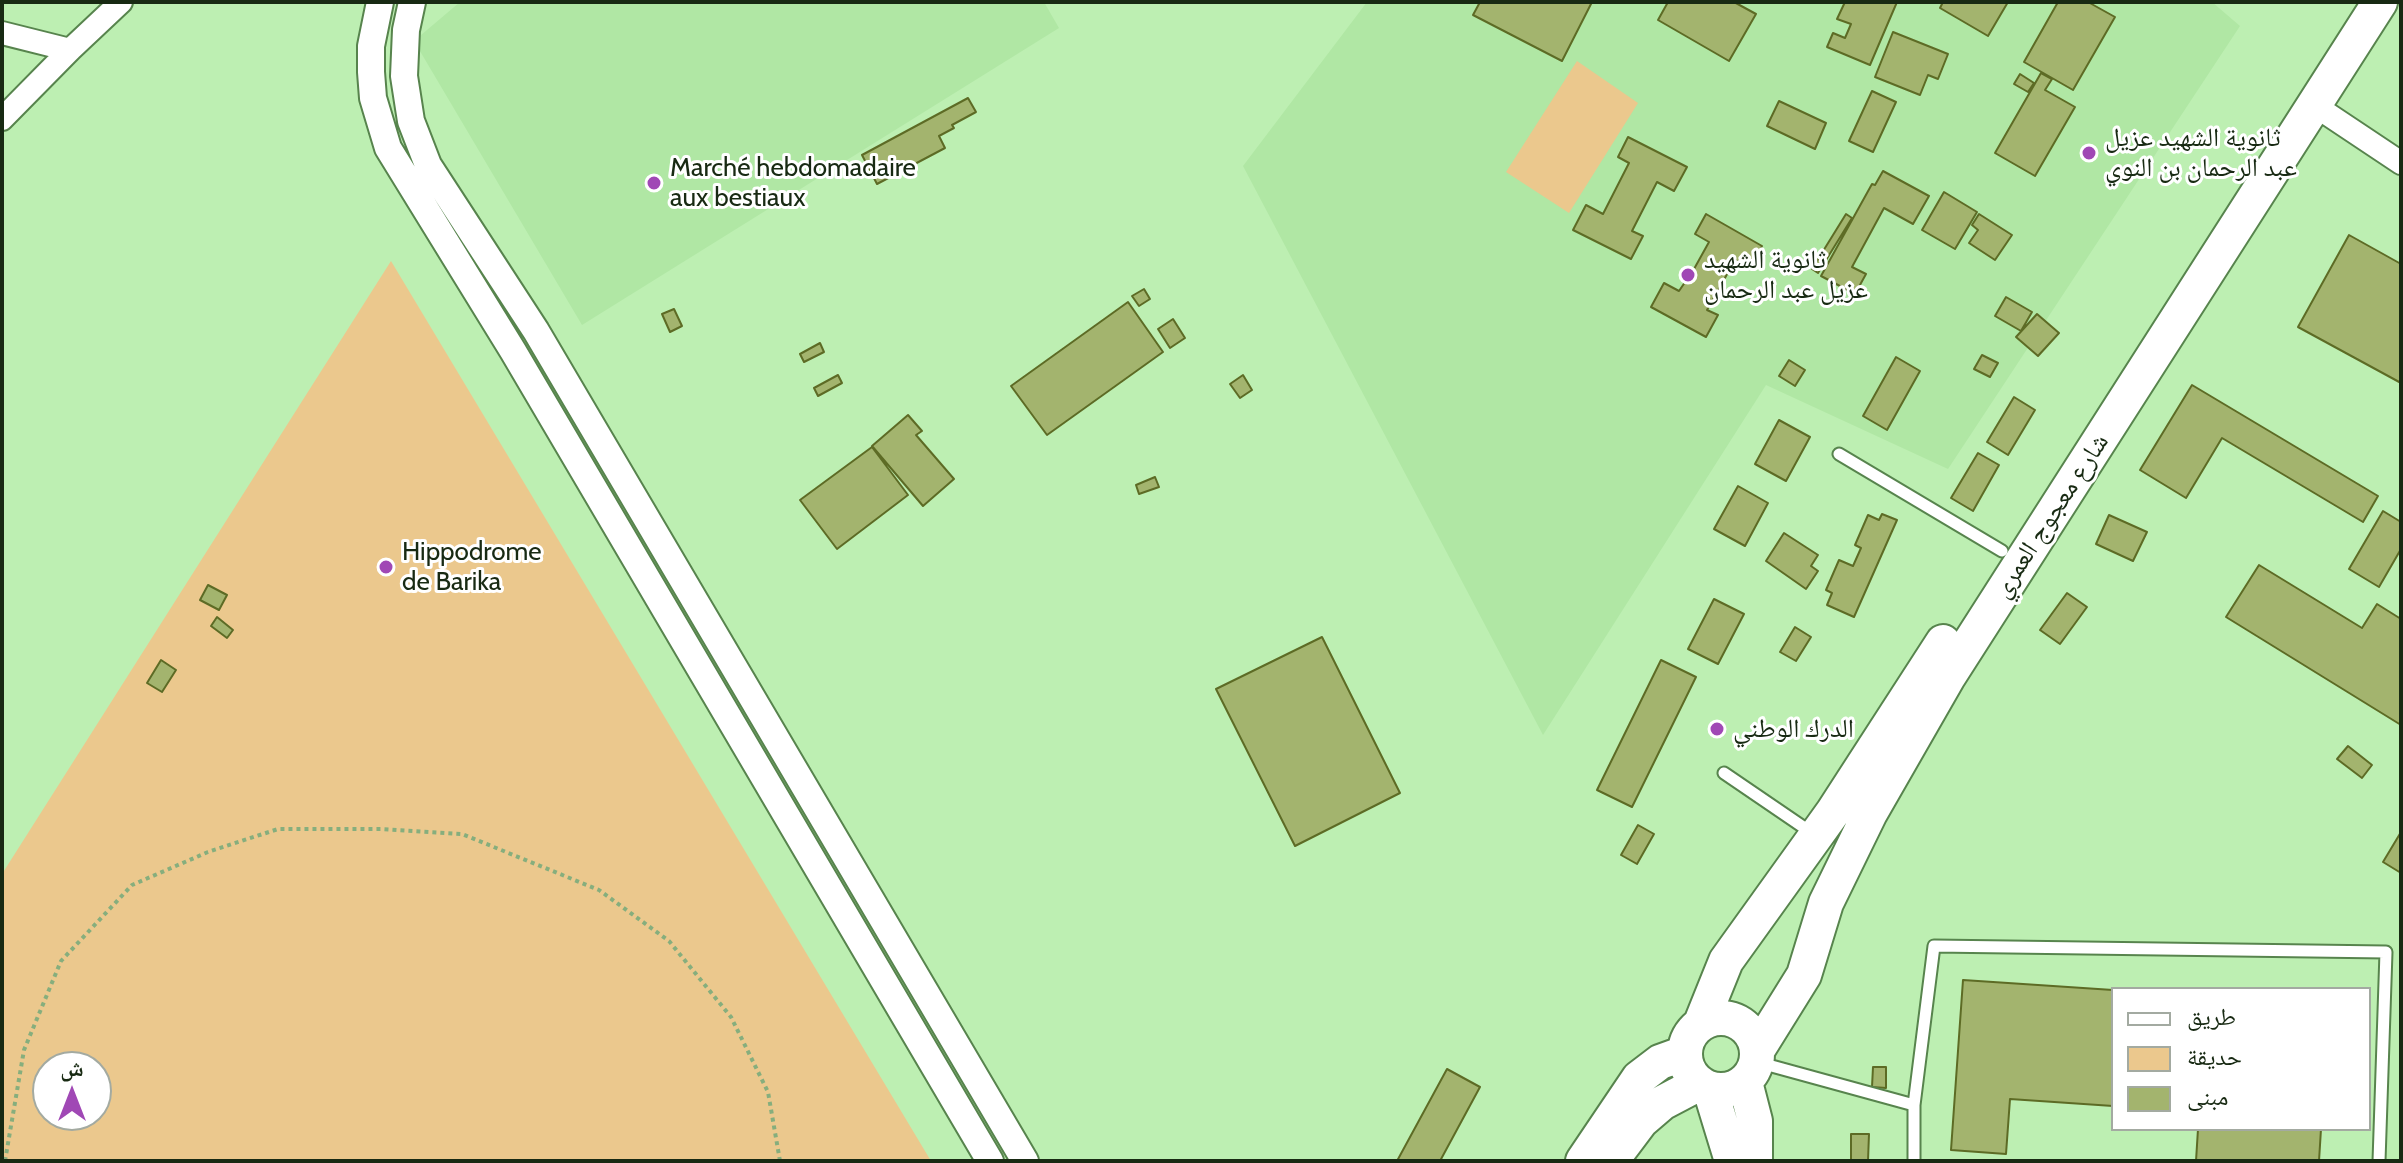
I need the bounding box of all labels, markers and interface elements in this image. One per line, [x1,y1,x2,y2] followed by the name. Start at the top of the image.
[2105,122,2297,184] place label: ثانوية الشهيد عزيل عبد الرحمان بن النوي
[2080,144,2098,162] marker: ثانوية الشهيد عزيل عبد الرحمان بن النوي
[670,152,916,214] place label: Marché hebdomadaire aux bestiaux
[645,174,663,192] marker: Marché hebdomadaire aux bestiaux
[1704,244,1868,306] place label: ثانوية الشهيد عزيل عبد الرحمان
[1679,266,1697,284] marker: ثانوية الشهيد عزيل عبد الرحمان
[1986,428,2116,604] street label: شارع معجوج العمري
[402,536,542,598] place label: Hippodrome de Barika
[377,558,395,576] marker: Hippodrome de Barika
[1733,713,1854,745] place label: الدرك الوطني
[1708,720,1726,738] marker: الدرك الوطني
[2111,987,2371,1131] legend
[2187,1002,2236,1031] text: طريق
[2187,1042,2242,1071] text: حديقة
[32,1051,112,1131] north arrow
[60,1055,84,1082] text: ش
[2187,1082,2228,1111] text: مبنى

